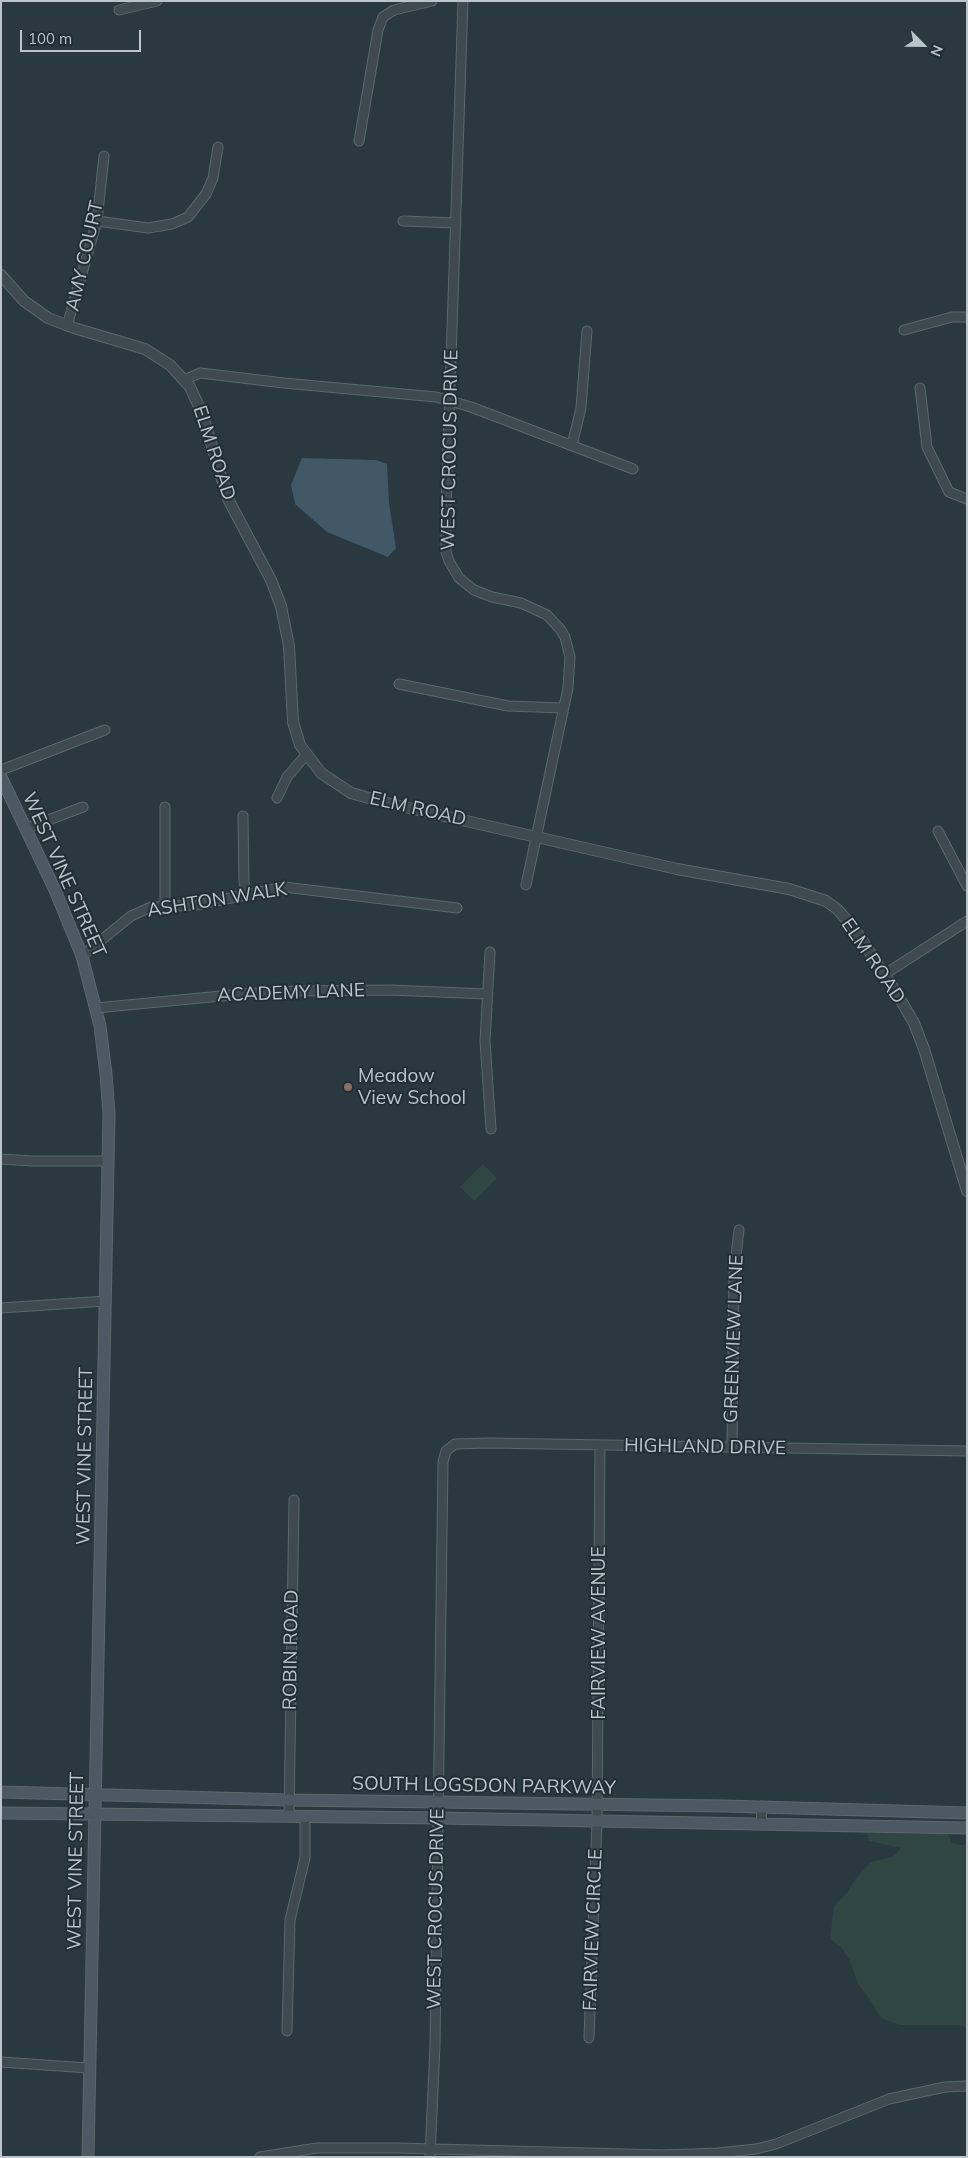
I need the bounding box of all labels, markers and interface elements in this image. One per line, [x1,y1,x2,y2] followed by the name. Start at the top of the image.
[22,20,144,52] scale bar
[898,20,948,70] north arrow
[28,29,72,48] text: 100 m
[926,42,947,59] text: N
[61,199,109,313] street label: AMY COURT
[437,349,463,551] street label: WEST CROCUS DRIVE
[188,403,240,503] street label: ELM ROAD
[367,787,469,831] street label: ELM ROAD
[17,789,111,961] street label: WEST VINE STREET
[146,878,288,922] street label: ASHTON WALK
[836,914,910,1008] street label: ELM ROAD
[217,979,365,1007] street label: ACADEMY LANE
[358,1065,466,1109] place label: Meadow View School
[342,1081,354,1093] marker: Meadow View School
[720,1255,748,1423] street label: GREENVIEW LANE
[72,1367,98,1545] street label: WEST VINE STREET
[624,1434,786,1460] street label: HIGHLAND DRIVE
[588,1546,610,1720] street label: FAIRVIEW AVENUE
[279,1590,303,1710] street label: ROBIN ROAD
[63,1772,89,1950] street label: WEST VINE STREET
[352,1772,616,1800] street label: SOUTH LOGSDON PARKWAY
[423,1808,449,2010] street label: WEST CROCUS DRIVE
[579,1849,607,2011] street label: FAIRVIEW CIRCLE

